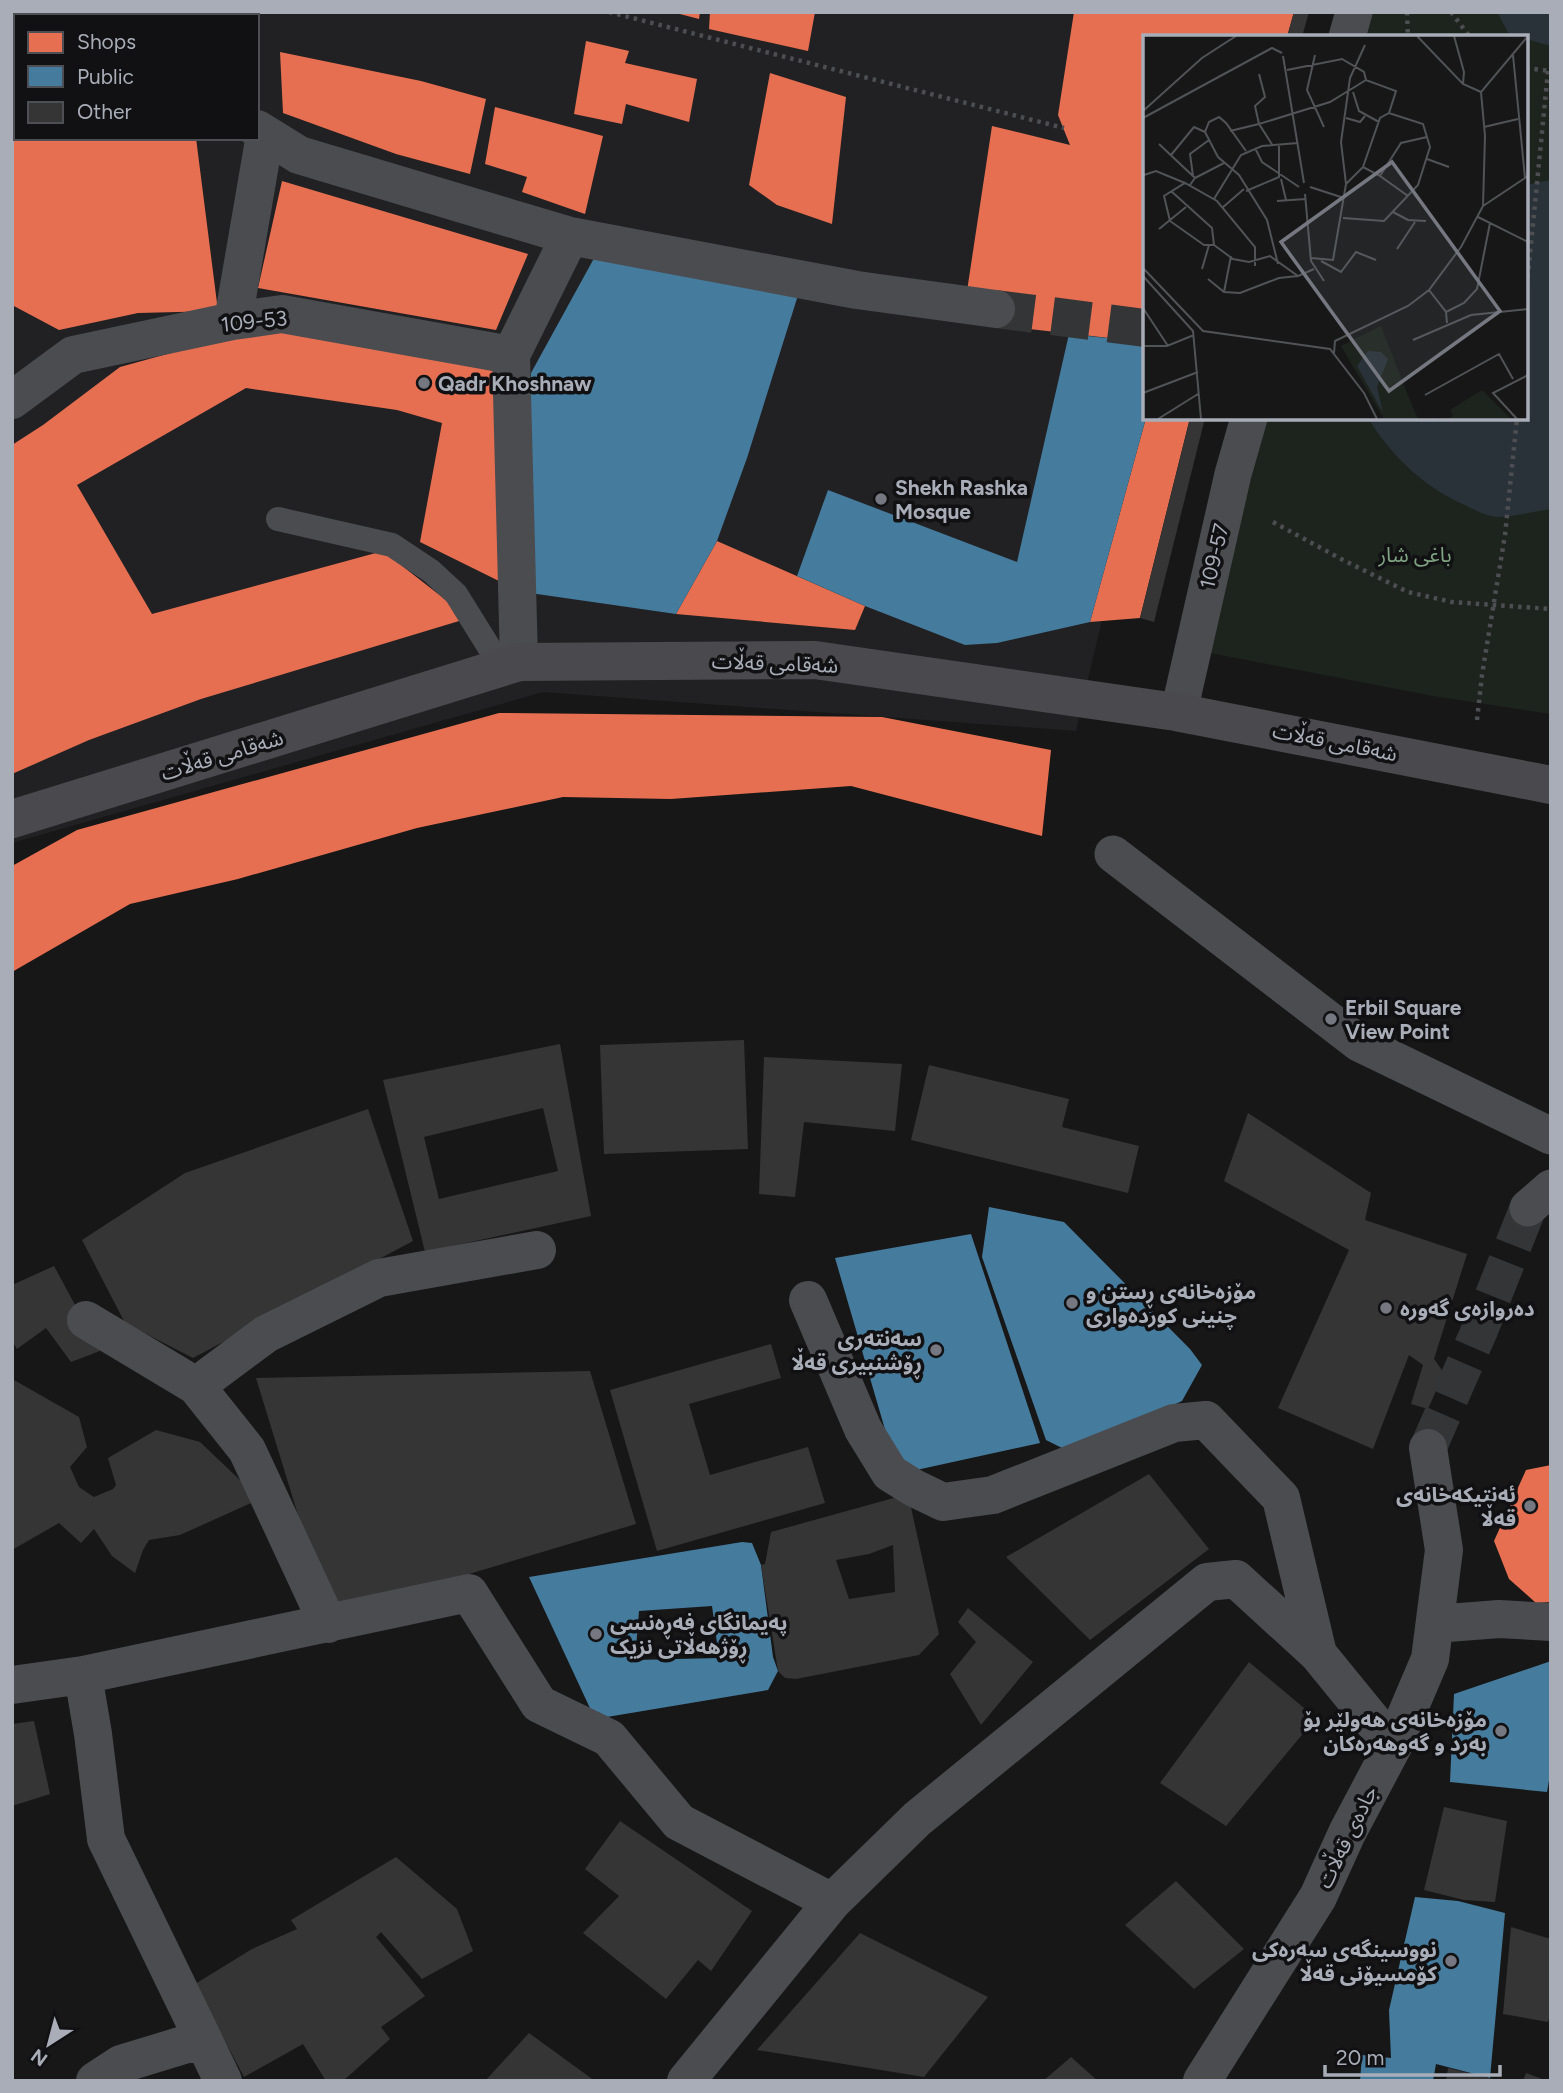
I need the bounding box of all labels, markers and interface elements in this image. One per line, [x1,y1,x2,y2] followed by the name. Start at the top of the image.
[14,14,259,140] legend
[77,29,136,54] text: Shops
[1143,35,1528,420] inset map
[77,64,134,89] text: Public
[77,99,132,124] text: Other
[220,305,288,337] street label: 109-53
[438,371,592,396] place label: Qadr Khoshnaw
[416,375,432,391] marker: Qadr Khoshnaw
[895,475,1028,524] place label: Shekh Rashka Mosque
[873,491,889,507] marker: Shekh Rashka Mosque
[1194,521,1234,591] street label: 109-57
[1377,542,1452,567] park label: باغی شار
[711,645,839,678] street label: شەقامی قەڵات
[1271,715,1400,766] street label: شەقامی قەڵات
[157,722,286,785] street label: شەقامی قەڵات
[1345,995,1462,1044] place label: Erbil Square View Point
[1323,1011,1339,1027] marker: Erbil Square View Point
[1086,1279,1256,1329] place label: مۆزەخانەی ڕستن و چنینی کوردەواری
[1064,1295,1080,1311] marker: مۆزەخانەی ڕستن و چنینی کوردەواری
[1400,1296,1535,1321] place label: دەروازەی گەورە
[1378,1300,1394,1316] marker: دەروازەی گەورە
[791,1326,922,1380] place label: سەنتەری ڕۆشنبیری قەڵا
[928,1342,944,1358] marker: سەنتەری ڕۆشنبیری قەڵا
[1396,1482,1516,1531] place label: ئەنتیکەخانەی قەڵا
[1522,1498,1538,1514] marker: ئەنتیکەخانەی قەڵا
[610,1610,788,1664] place label: پەیمانگای فەڕەنسی ڕۆژهەڵاتی نزیک
[588,1626,604,1642] marker: پەیمانگای فەڕەنسی ڕۆژهەڵاتی نزیک
[1303,1707,1487,1756] place label: مۆزەخانەی هەولێر بۆ بەرد و گەوهەرەکان
[1493,1723,1509,1739] marker: مۆزەخانەی هەولێر بۆ بەرد و گەوهەرەکان
[1309,1780,1383,1892] street label: جادەی قەڵات
[1252,1937,1437,1986] place label: نووسینگەی سەرەکی کۆمسیۆنی قەڵا
[1443,1953,1459,1969] marker: نووسینگەی سەرەکی کۆمسیۆنی قەڵا
[14,2009,84,2079] north arrow
[1325,2034,1500,2078] scale bar
[27,2044,52,2071] text: N
[1336,2045,1384,2070] text: 20 m

